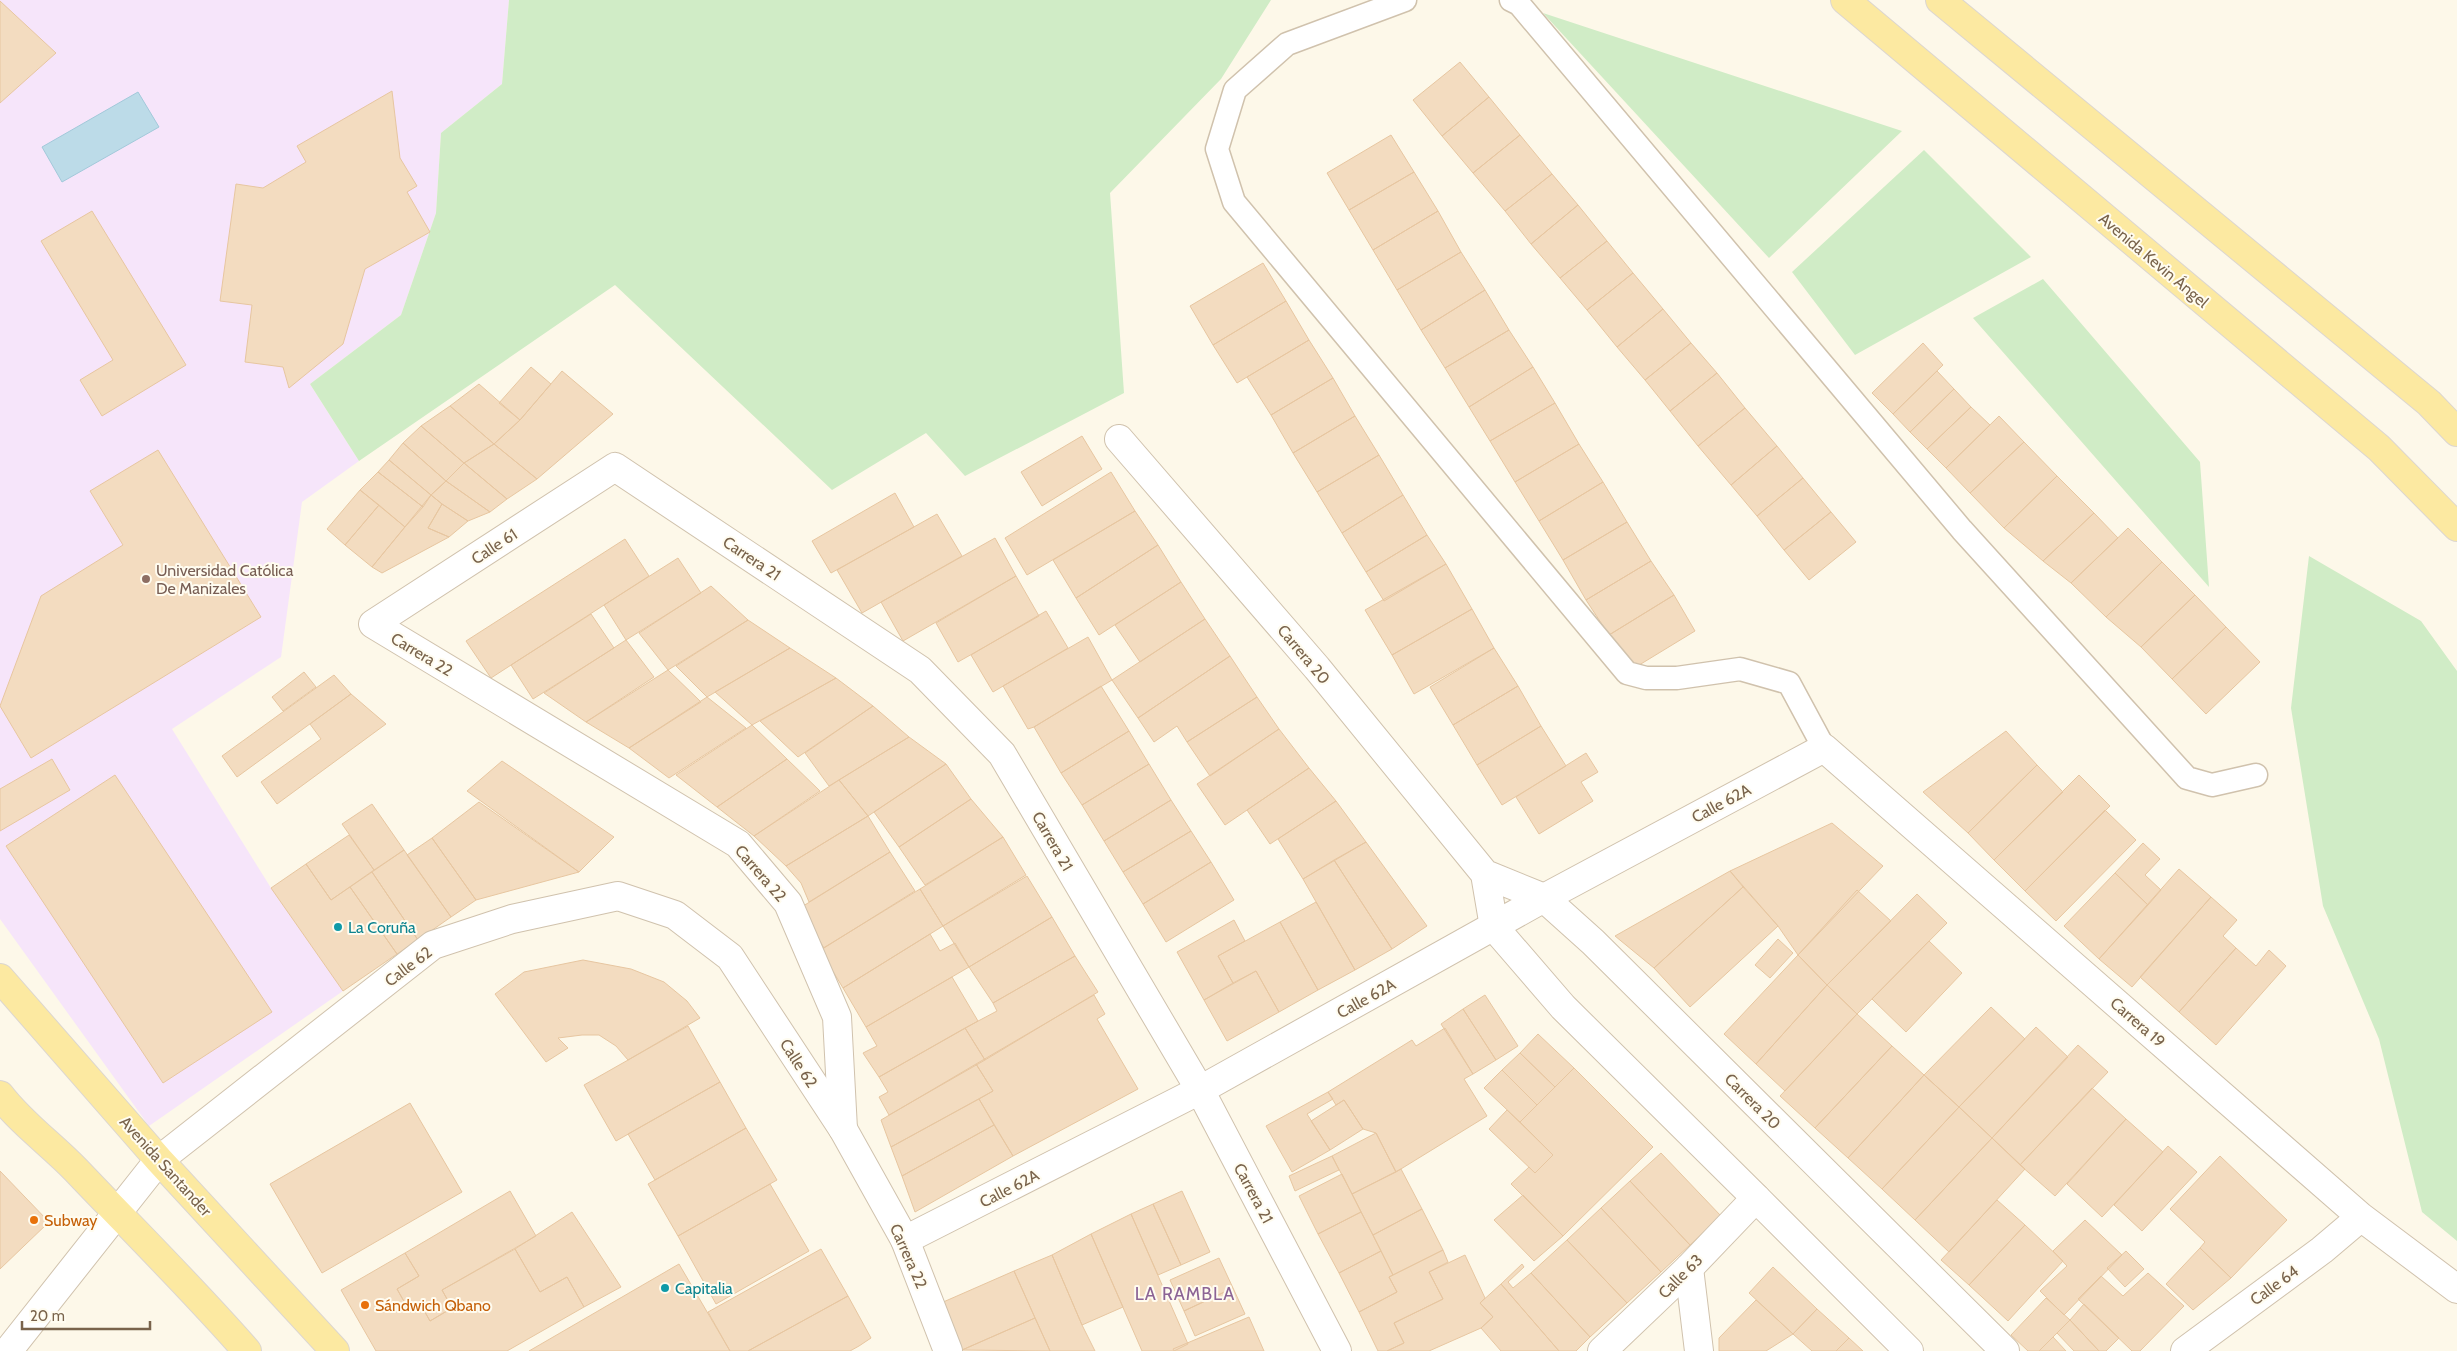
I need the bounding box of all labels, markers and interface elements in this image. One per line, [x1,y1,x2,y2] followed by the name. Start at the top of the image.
[2095,209,2212,312] street label: Avenida Kevin Ángel
[468,525,521,568] street label: Calle 61
[719,532,784,585] street label: Carrera 21
[156,561,294,598] place label: Universidad Católica De Manizales
[140,573,152,585] marker: Universidad Católica De Manizales
[1273,621,1334,688] street label: Carrera 20
[387,629,456,680] street label: Carrera 22
[1688,780,1754,827] street label: Calle 62A
[1028,808,1077,874] street label: Carrera 21
[731,841,790,905] street label: Carrera 22
[348,918,416,937] place label: La Coruña
[332,921,344,933] marker: La Coruña
[381,942,436,990] street label: Calle 62
[1334,975,1399,1022] street label: Calle 62A
[2106,994,2169,1051] street label: Carrera 19
[776,1035,821,1091] street label: Calle 62
[1721,1069,1785,1133] street label: Carrera 20
[116,1113,216,1221] street label: Avenida Santander
[1230,1160,1277,1227] street label: Carrera 21
[976,1165,1042,1211] street label: Calle 62A
[44,1211,97,1230] place label: Subway
[28,1214,40,1226] marker: Subway
[886,1221,931,1291] street label: Carrera 22
[1654,1250,1706,1302] street label: Calle 63
[2246,1262,2302,1309] street label: Calle 64
[675,1279,733,1298] place label: Capitalia
[659,1282,671,1294] marker: Capitalia
[1135,1283,1235,1305] district label: LA RAMBLA
[375,1296,491,1315] place label: Sándwich Qbano
[22,1298,150,1330] scale bar
[359,1299,371,1311] marker: Sándwich Qbano
[30,1307,65,1325] text: 20 m

